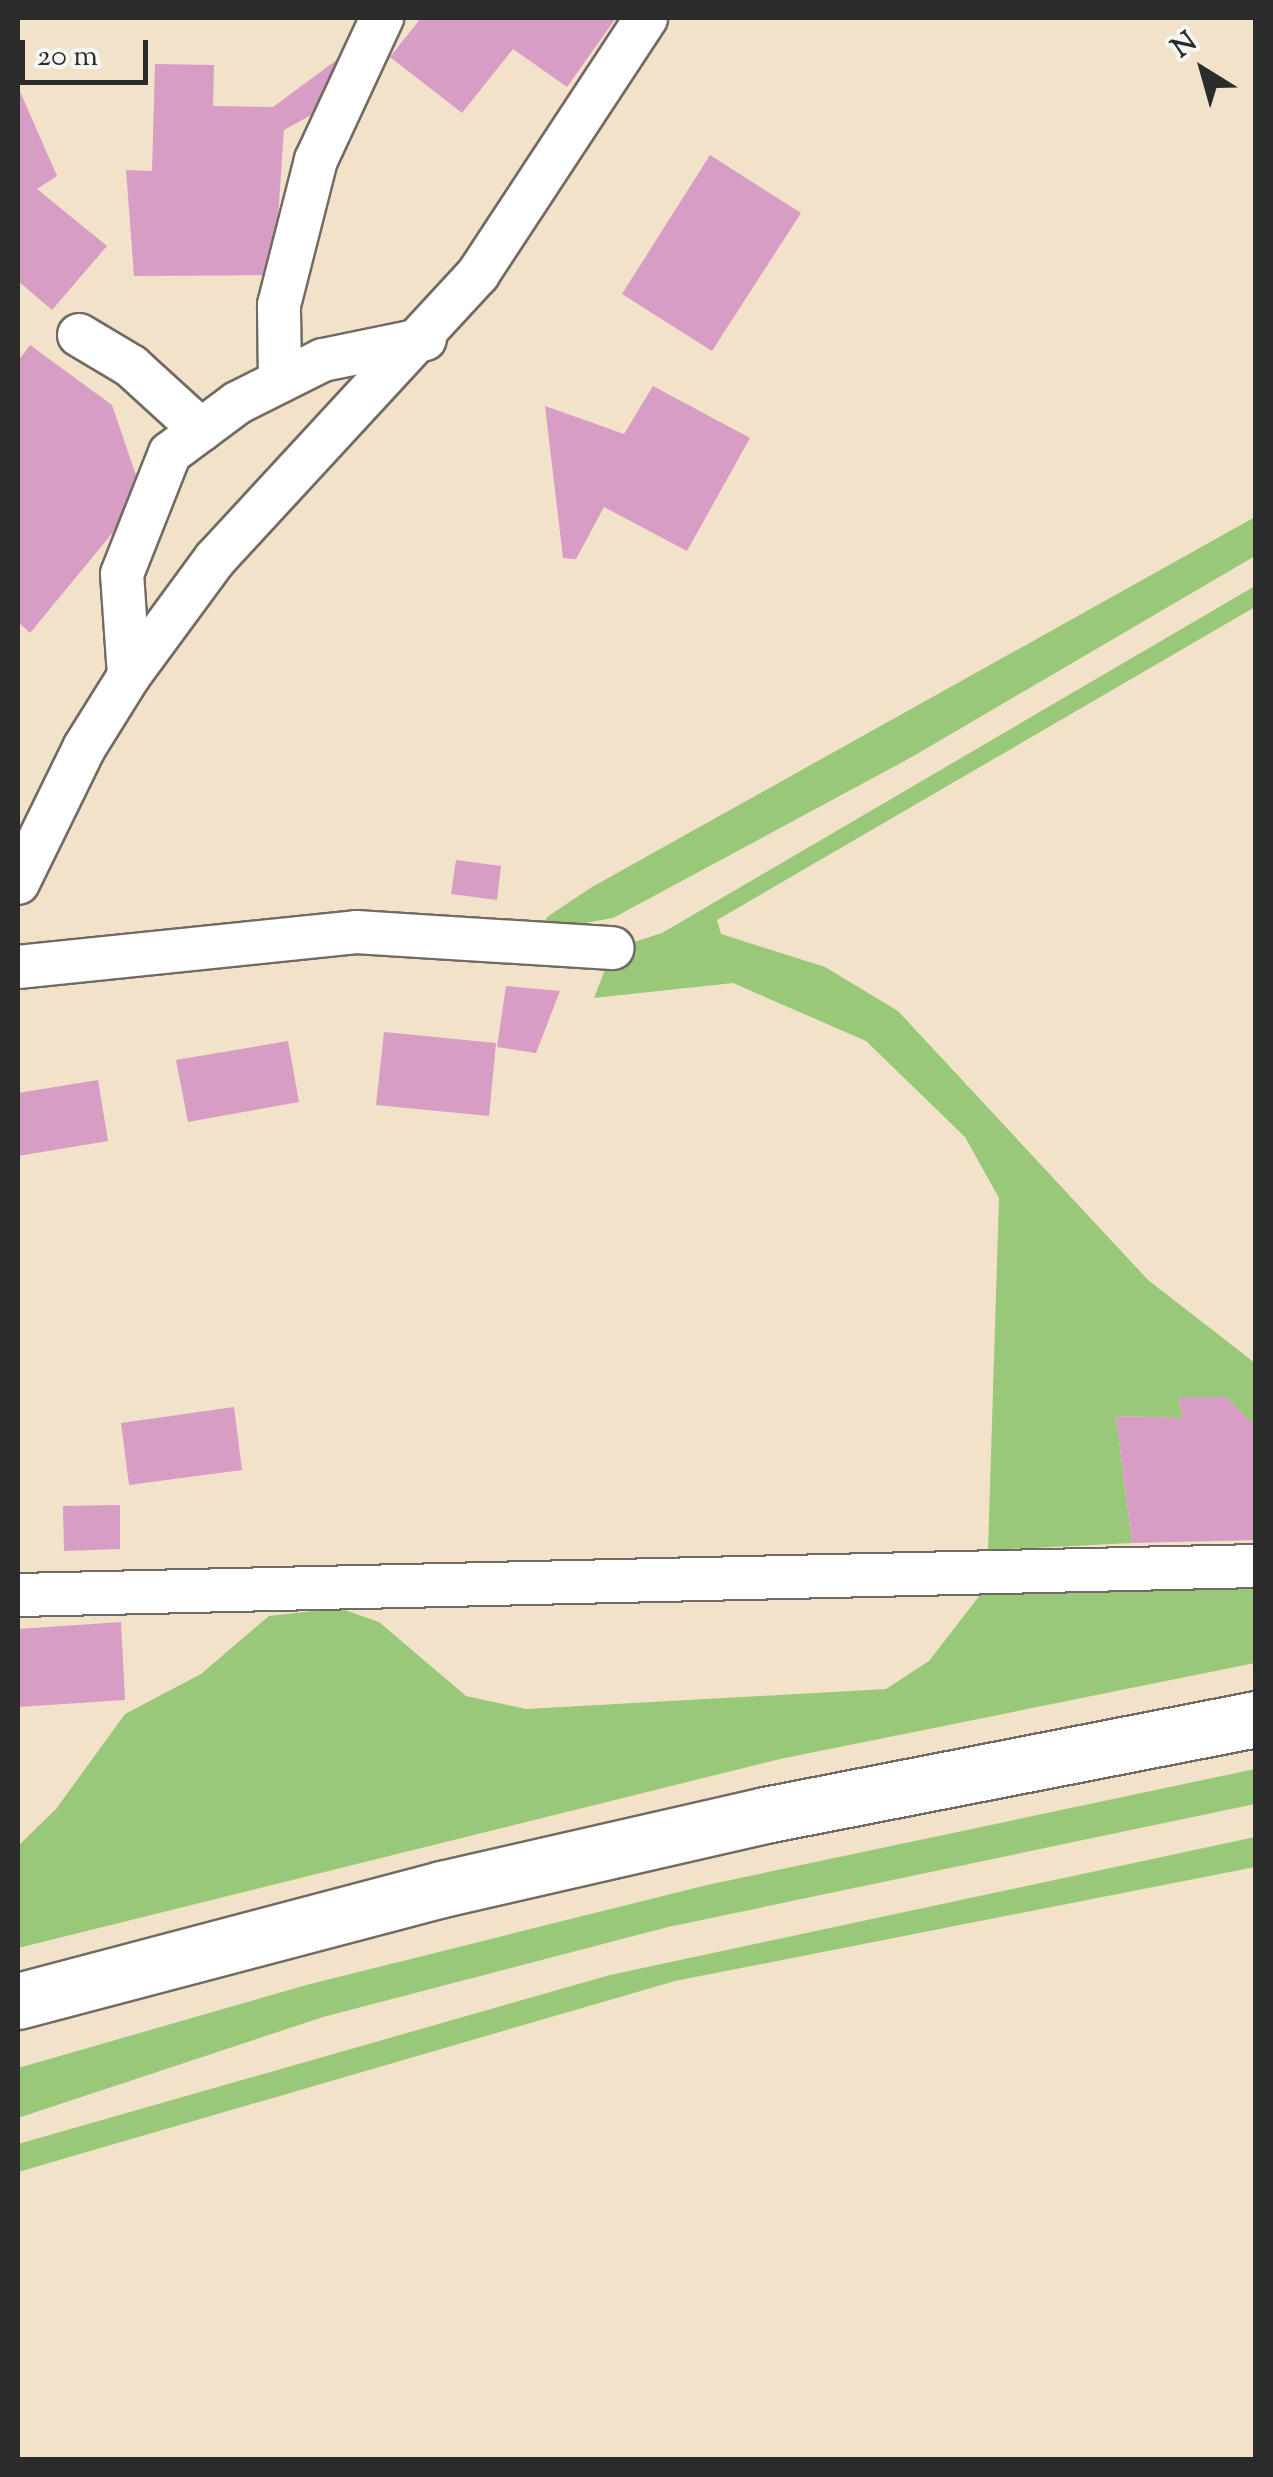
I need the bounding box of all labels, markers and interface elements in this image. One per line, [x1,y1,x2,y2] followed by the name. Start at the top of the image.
[25,20,152,82] scale bar
[1153,20,1253,120] north arrow
[1164,23,1206,69] text: N
[37,36,98,79] text: 20 m

